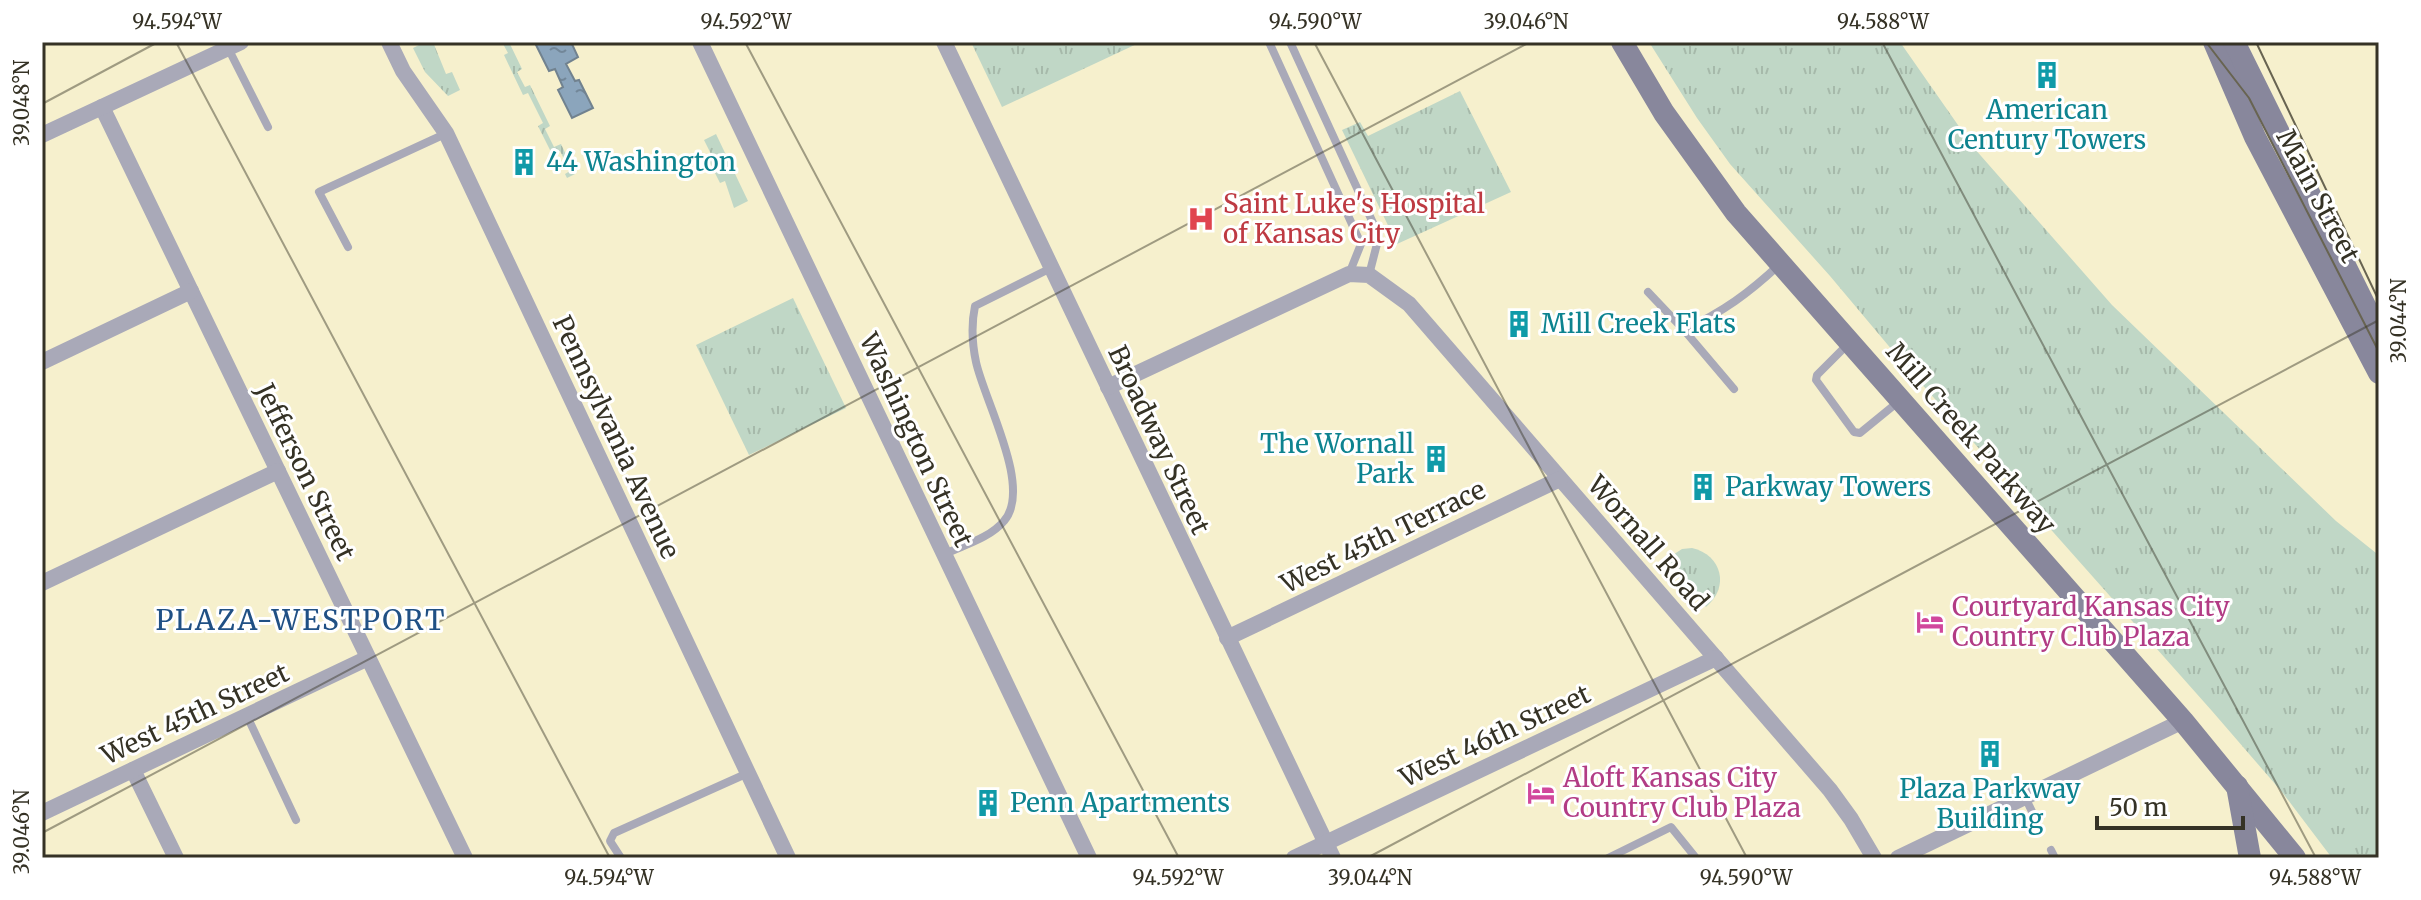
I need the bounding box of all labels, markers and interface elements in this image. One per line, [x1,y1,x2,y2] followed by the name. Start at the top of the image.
[132,9,223,34] text: 94.594°W
[701,9,793,34] text: 94.592°W
[1269,9,1362,34] text: 94.590°W
[1483,9,1569,34] text: 39.046°N
[1837,9,1930,34] text: 94.588°W
[9,59,34,146] text: 39.048°N
[2032,60,2062,90] building icon: American Century Towers
[1948,93,2146,156] place label: American Century Towers
[2270,124,2367,268] street label: Main Street
[546,145,736,178] place label: 44 Washington
[509,147,539,177] building icon: 44 Washington
[1223,187,1485,250] place label: Saint Luke's Hospital of Kansas City
[1186,204,1216,234] hospital icon: Saint Luke's Hospital of Kansas City
[2386,278,2411,363] text: 39.044°N
[1541,307,1736,340] place label: Mill Creek Flats
[1504,309,1534,339] building icon: Mill Creek Flats
[546,310,687,564] street label: Pennsylvania Avenue
[852,327,980,552] street label: Washington Street
[1879,335,2064,541] street label: Mill Creek Parkway
[1101,340,1218,539] street label: Broadway Street
[248,377,363,566] street label: Jefferson Street
[1260,427,1415,490] place label: The Wornall Park
[1421,444,1451,474] building icon: The Wornall Park
[1580,468,1716,617] street label: Wornall Road
[1725,470,1931,503] place label: Parkway Towers
[1688,472,1718,502] building icon: Parkway Towers
[1274,473,1491,601] street label: West 45th Terrace
[1952,590,2231,653] place label: Courtyard Kansas City Country Club Plaza
[155,602,447,638] district label: PLAZA-WESTPORT
[1915,607,1945,637] hotel icon: Courtyard Kansas City Country Club Plaza
[95,656,294,772] street label: West 45th Street
[1393,677,1595,795] street label: West 46th Street
[1975,739,2005,769] building icon: Plaza Parkway Building
[1562,761,1801,824] place label: Aloft Kansas City Country Club Plaza
[1899,772,2082,835] place label: Plaza Parkway Building
[1526,778,1556,808] hotel icon: Aloft Kansas City Country Club Plaza
[2097,780,2243,830] scale bar
[1010,786,1230,819] place label: Penn Apartments
[973,788,1003,818] building icon: Penn Apartments
[9,789,34,875] text: 39.046°N
[2109,792,2168,823] text: 50 m
[564,865,655,890] text: 94.594°W
[1133,865,1225,890] text: 94.592°W
[1328,865,1413,890] text: 39.044°N
[1700,865,1793,890] text: 94.590°W
[2269,865,2362,890] text: 94.588°W

